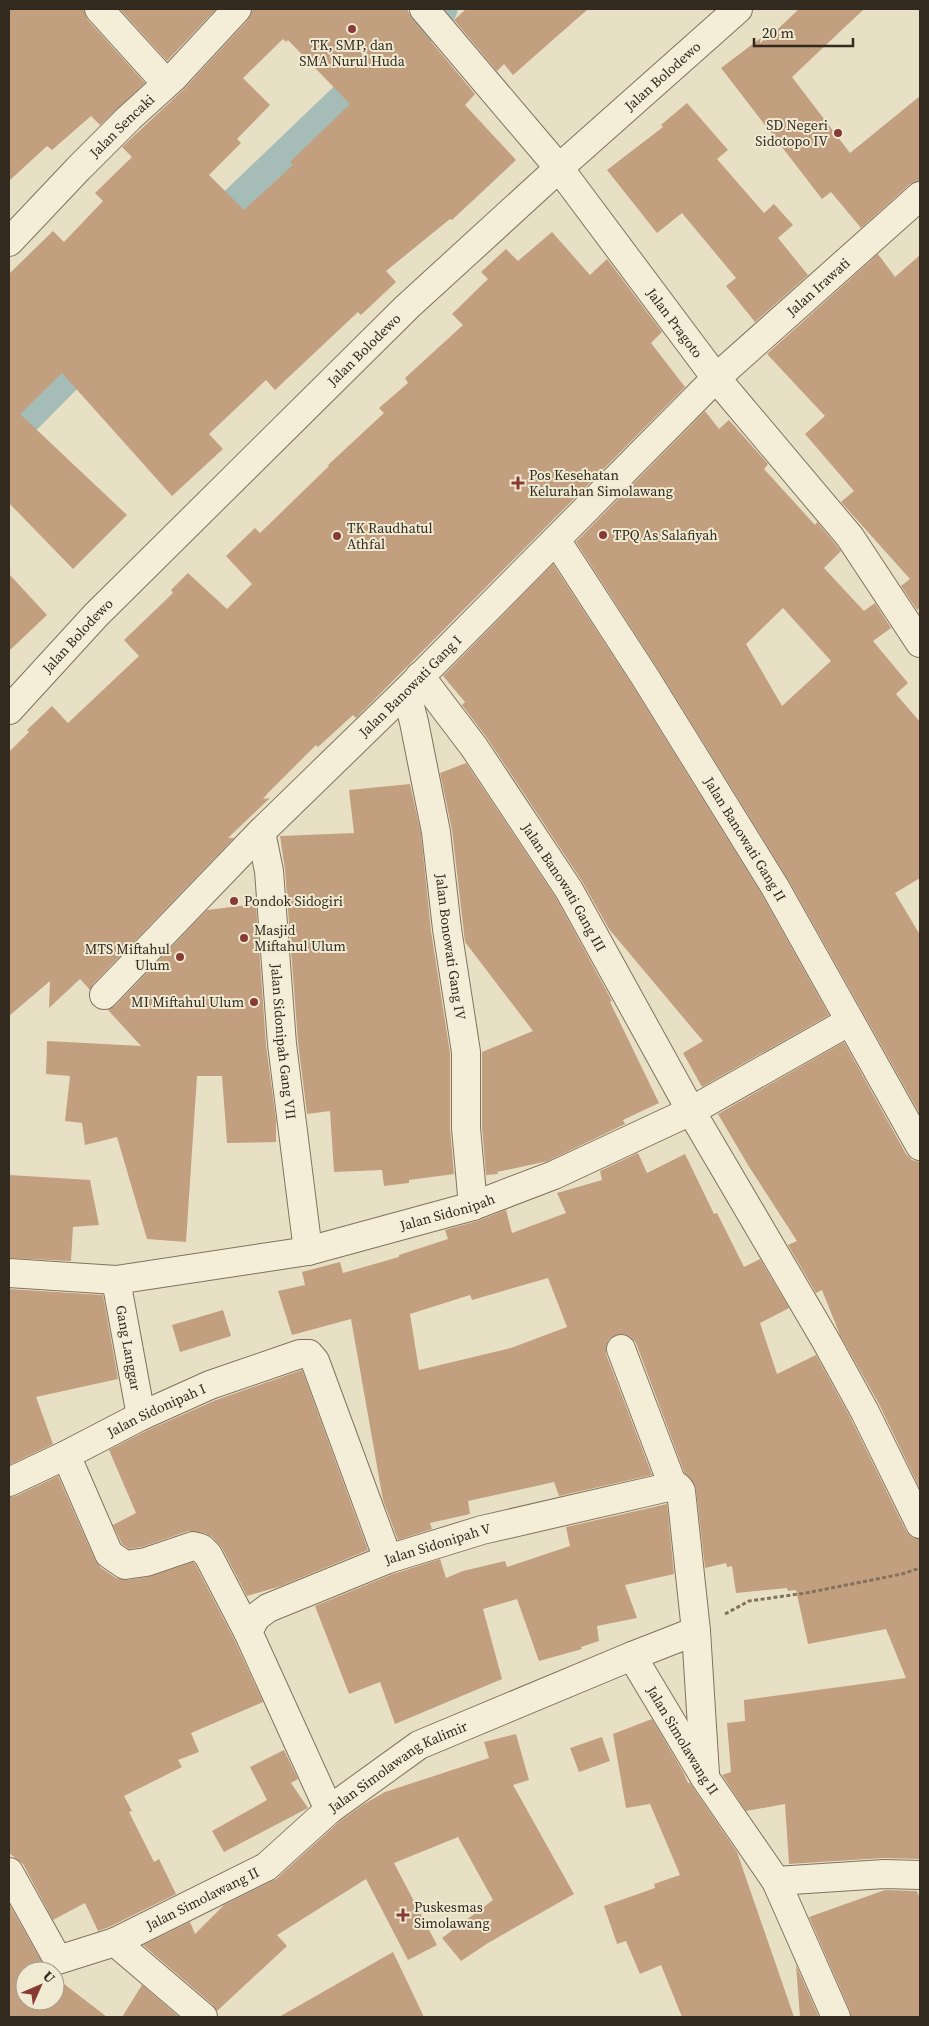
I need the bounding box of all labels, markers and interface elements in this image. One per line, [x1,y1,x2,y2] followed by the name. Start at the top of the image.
[754,15,853,47] scale bar
[762,22,794,43] text: 20 m
[346,23,358,35] marker: TK, SMP, dan SMA Nurul Huda
[299,35,406,71] place label: TK, SMP, dan SMA Nurul Huda
[619,36,705,116] street label: Jalan Bolodewo
[84,90,159,163] street label: Jalan Sencaki
[755,115,829,151] place label: SD Negeri Sidotopo IV
[832,127,844,139] marker: SD Negeri Sidotopo IV
[781,253,854,321] street label: Jalan Irawati
[641,283,708,362] street label: Jalan Pragoto
[322,308,405,391] street label: Jalan Bolodewo
[529,465,673,501] place label: Pos Kesehatan Kelurahan Simolawang
[511,476,525,490] marker: Pos Kesehatan Kelurahan Simolawang
[347,518,433,554] place label: TK Raudhatul Athfal
[613,525,718,545] place label: TPQ As Salafiyah
[597,529,609,541] marker: TPQ As Salafiyah
[331,530,343,542] marker: TK Raudhatul Athfal
[37,593,118,678] street label: Jalan Bolodewo
[354,631,466,742] street label: Jalan Banowati Gang I
[699,772,791,905] street label: Jalan Banowati Gang II
[517,818,611,955] street label: Jalan Banowati Gang III
[431,872,471,1022] street label: Jalan Bonowati Gang IV
[244,891,343,911] place label: Pondok Sidogiri
[228,895,240,907] marker: Pondok Sidogiri
[254,920,346,956] place label: Masjid Miftahul Ulum
[238,932,250,944] marker: Masjid Miftahul Ulum
[85,939,170,975] place label: MTS Miftahul Ulum
[174,951,186,963] marker: MTS Miftahul Ulum
[266,962,301,1121] street label: Jalan Sidonipah Gang VII
[131,992,244,1012] place label: MI Miftahul Ulum
[248,996,260,1008] marker: MI Miftahul Ulum
[397,1189,498,1236] street label: Jalan Sidonipah
[111,1303,146,1392] street label: Gang Langgar
[103,1378,209,1442] street label: Jalan Sidonipah I
[380,1518,493,1570] street label: Jalan Sidonipah V
[642,1681,724,1799] street label: Jalan Simolawang II
[323,1716,471,1818] street label: Jalan Simolawang Kalimir
[141,1862,262,1936] street label: Jalan Simolawang II
[414,1897,490,1933] place label: Puskesmas Simolawang
[396,1908,410,1922] marker: Puskesmas Simolawang
[15,1961,65,2011] north arrow
[39,1966,60,1987] text: U

